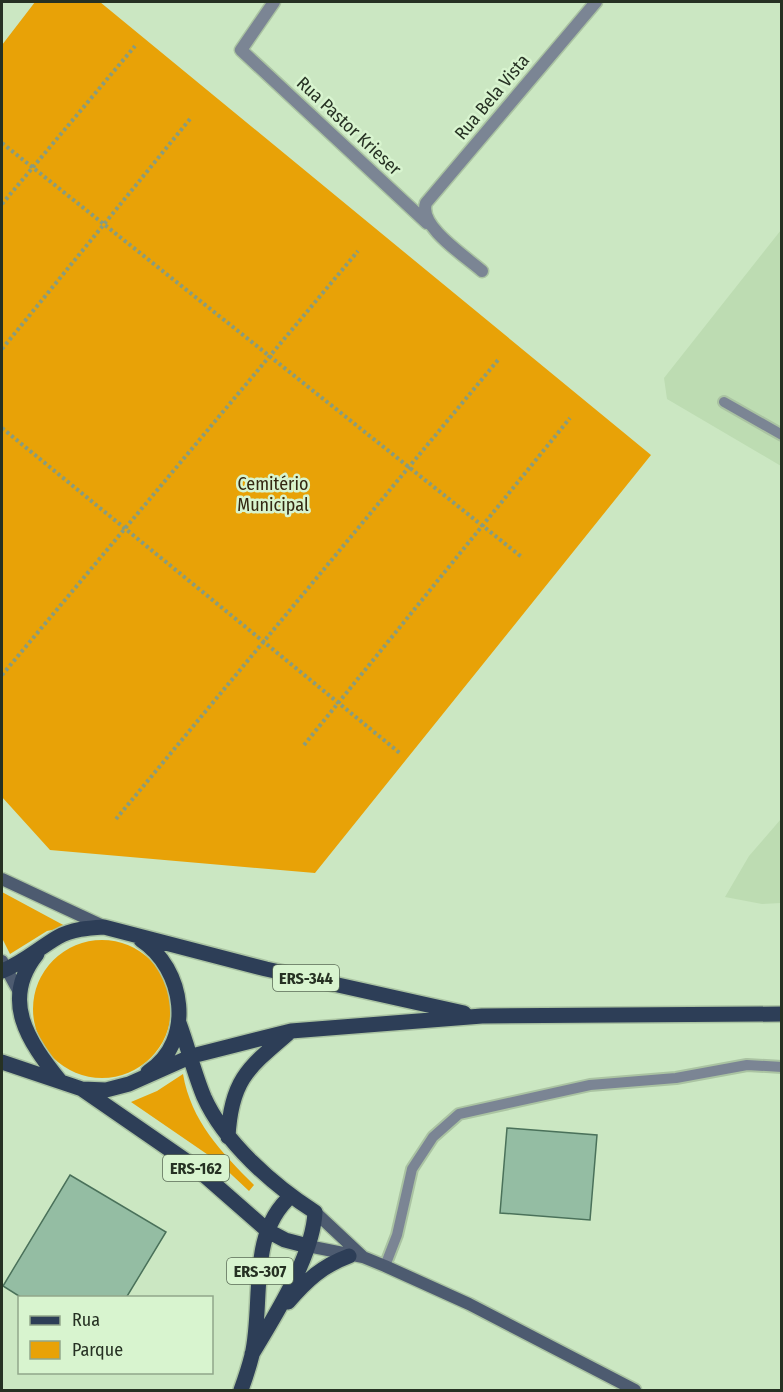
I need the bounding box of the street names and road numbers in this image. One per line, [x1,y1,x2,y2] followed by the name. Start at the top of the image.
[450,50,534,144] street label: Rua Bela Vista
[292,72,406,181] street label: Rua Pastor Krieser
[273,965,339,991] road number: ERS-344
[163,1155,229,1181] road number: ERS-162
[227,1258,293,1284] road number: ERS-307

